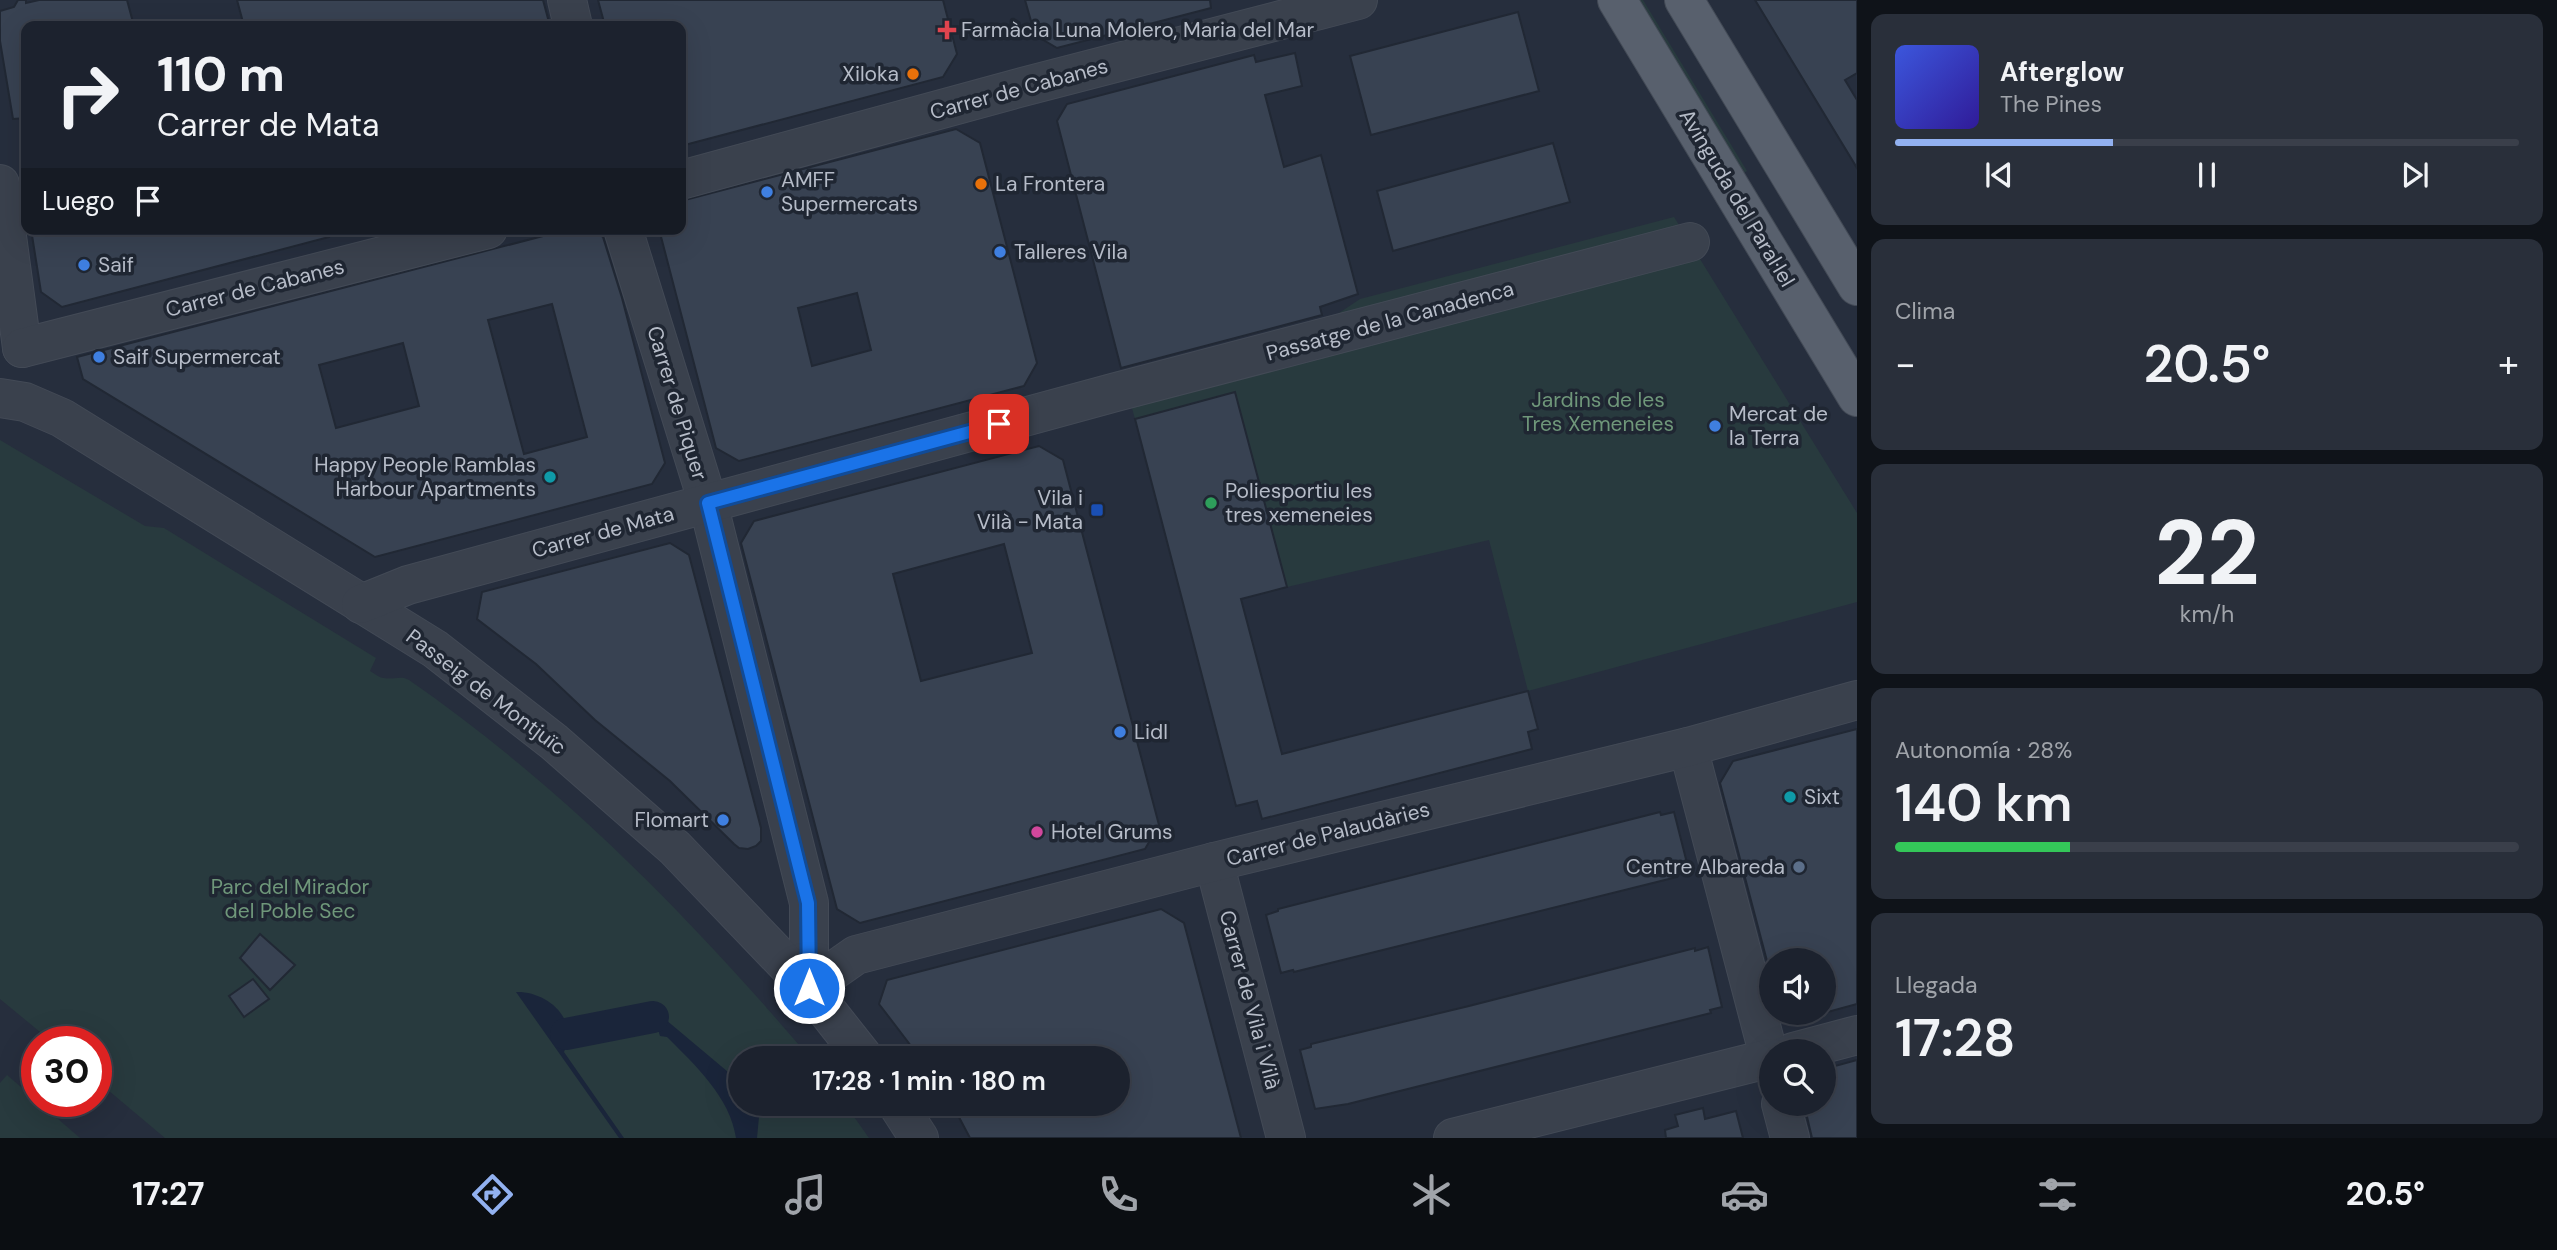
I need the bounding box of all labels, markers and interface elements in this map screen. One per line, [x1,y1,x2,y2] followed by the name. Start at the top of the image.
[961,16,1314,44] place label: Farmàcia Luna Molero, Maria del Mar
[939,22,955,38] marker: Farmàcia Luna Molero, Maria del Mar
[157,42,285,106] text: 110 m
[42,49,133,140] icon: right
[927,52,1111,126] street label: Carrer de Cabanes
[2000,55,2124,89] text: Afterglow
[842,60,899,88] place label: Xiloka
[905,66,921,82] marker: Xiloka
[2000,89,2102,119] text: The Pines
[157,104,380,146] text: Carrer de Mata
[1673,104,1801,292] street label: Avinguda del Paral·lel
[1980,156,2018,194] icon: previous
[2188,156,2226,194] icon: pause
[2396,156,2434,194] icon: next
[781,166,918,218] place label: AMFF Supermercats
[995,170,1105,198] place label: La Frontera
[973,176,989,192] marker: La Frontera
[129,182,167,220] icon: arrive
[42,184,115,218] text: Luego
[759,184,775,200] marker: AMFF Supermercats
[1014,238,1128,266] place label: Talleres Vila
[992,244,1008,260] marker: Talleres Vila
[98,251,134,279] place label: Saif
[163,252,347,324] street label: Carrer de Cabanes
[76,257,92,273] marker: Saif
[1263,274,1517,368] street label: Passatge de la Canadenca
[1895,296,1955,326] text: Clima
[640,323,714,484] street label: Carrer de Piquer
[2144,330,2270,398] text: 20.5°
[1895,339,1916,389] text: −
[2498,339,2519,389] text: +
[113,343,281,371] place label: Saif Supermercat
[91,349,107,365] marker: Saif Supermercat
[1522,386,1674,438] park label: Jardins de les Tres Xemeneies
[969,394,1029,454] pin
[1729,400,1828,452] place label: Mercat de la Terra
[980,405,1018,443] icon: arrive
[1707,418,1723,434] marker: Mercat de la Terra
[314,451,536,503] place label: Happy People Ramblas Harbour Apartments
[542,469,558,485] marker: Happy People Ramblas Harbour Apartments
[1225,477,1373,529] place label: Poliesportiu les tres xemeneies
[977,484,1083,536] place label: Vila i Vilà - Mata
[2154,494,2260,612] text: 22
[1203,495,1219,511] marker: Poliesportiu les tres xemeneies
[529,500,677,564] street label: Carrer de Mata
[1089,502,1105,518] marker: Vila i Vilà - Mata
[2180,599,2234,629] text: km/h
[400,623,572,761] street label: Passeig de Montjuïc
[1134,718,1168,746] place label: Lidl
[1112,724,1128,740] marker: Lidl
[1895,735,2072,765] text: Autonomía · 28%
[1895,769,2072,837] text: 140 km
[1804,783,1840,811] place label: Sixt
[1782,789,1798,805] marker: Sixt
[1223,795,1433,873] street label: Carrer de Palaudàries
[634,806,709,834] place label: Flomart
[715,812,731,828] marker: Flomart
[1051,818,1172,846] place label: Hotel Grums
[1029,824,1045,840] marker: Hotel Grums
[1626,853,1785,881] place label: Centre Albareda
[1791,859,1807,875] marker: Centre Albareda
[211,873,370,925] park label: Parc del Mirador del Poble Sec
[1213,907,1287,1093] street label: Carrer de Vila i Vilà
[1759,948,1836,1116] map controls
[1759,948,1836,1025] button: sound
[772,951,846,1025] position arrow
[1895,970,1978,1000] text: Llegada
[1895,1004,2015,1072] text: 17:28
[21,1026,112,1117] speed limit sign: 30
[1759,1039,1836,1116] button: search
[812,1064,1046,1098] text: 17:28 · 1 min · 180 m
[468,1170,517,1219] icon: directions
[781,1170,830,1219] icon: music
[1094,1170,1143,1219] icon: phone
[1407,1170,1456,1219] icon: climate
[1720,1170,1769,1219] icon: car
[2033,1170,2082,1219] icon: filters
[132,1173,204,1215] text: 17:27
[2346,1173,2425,1215] text: 20.5°

